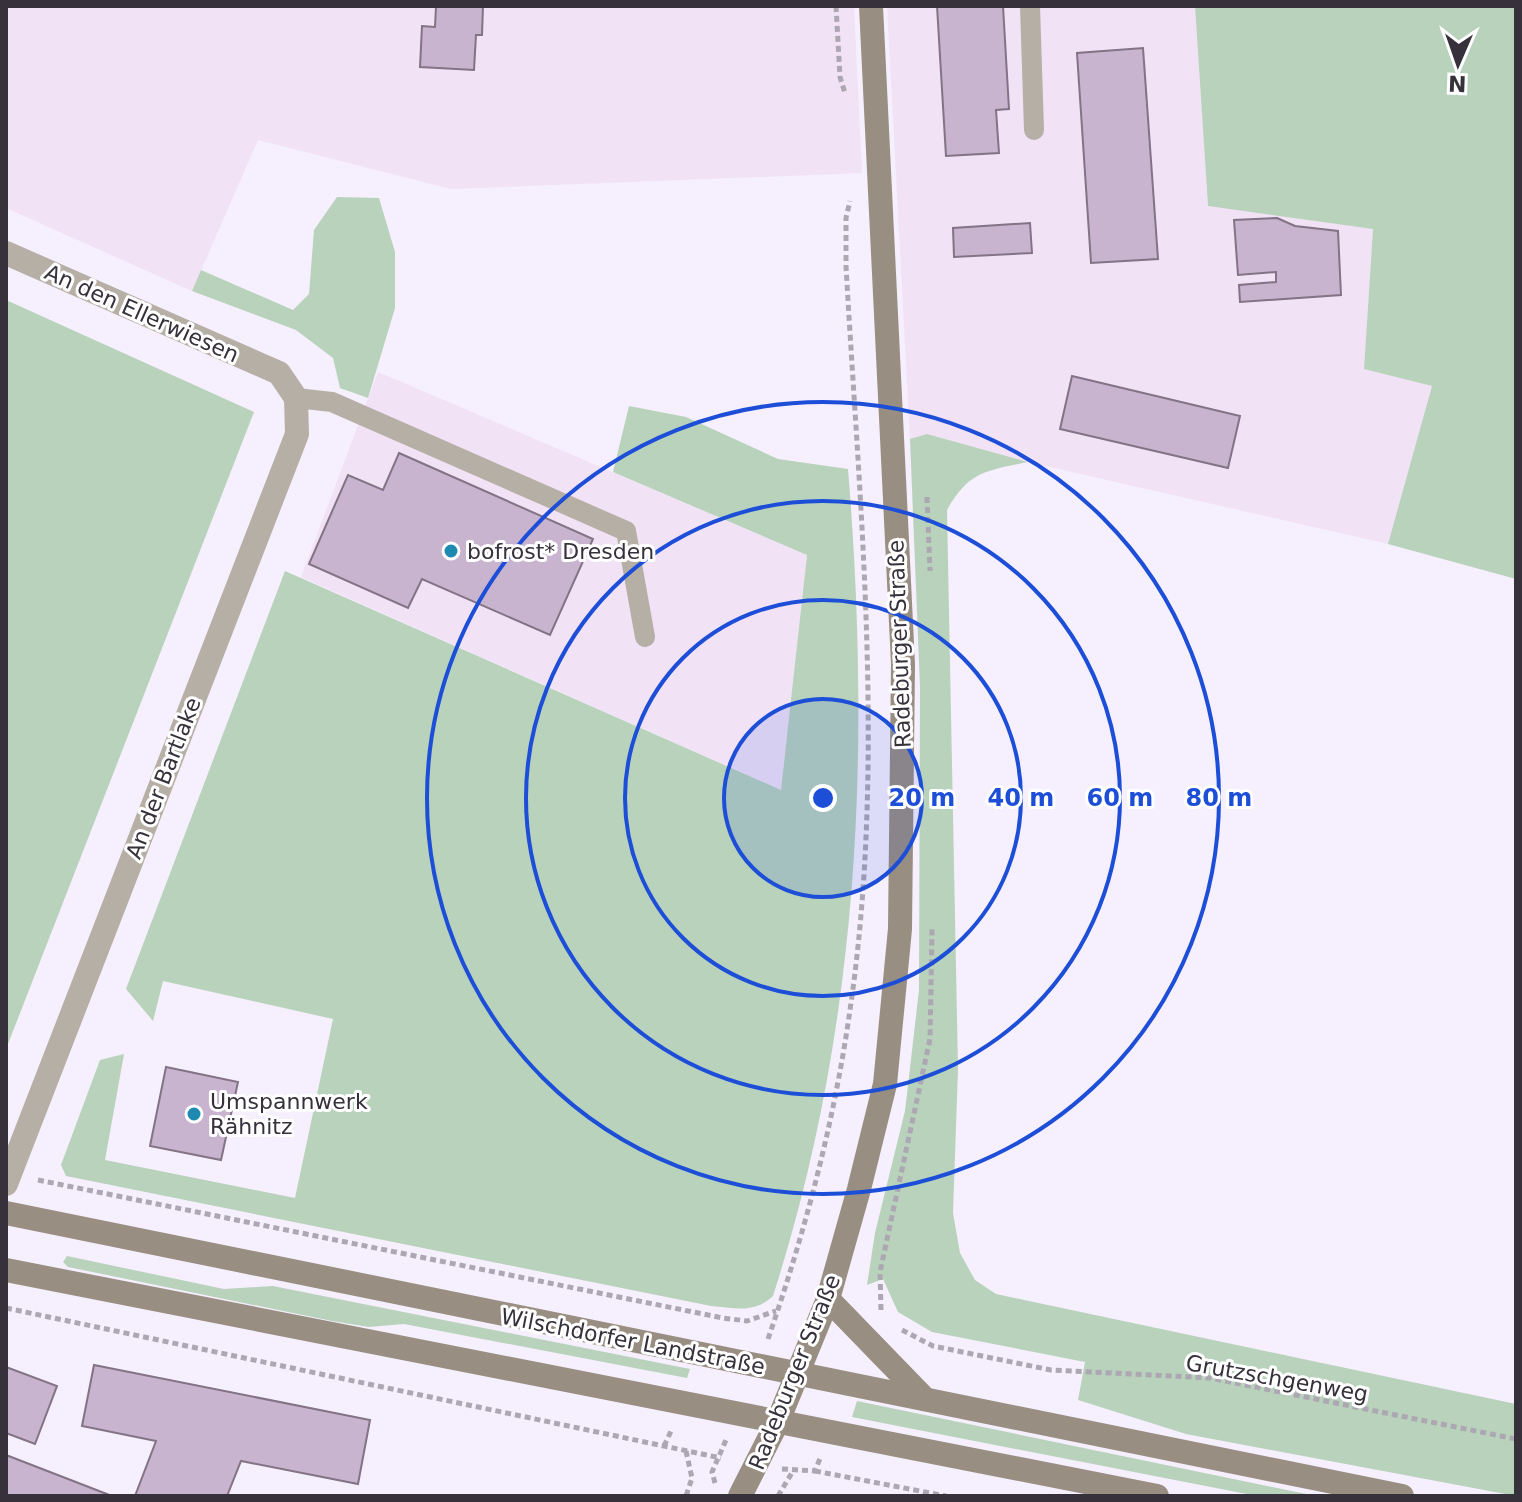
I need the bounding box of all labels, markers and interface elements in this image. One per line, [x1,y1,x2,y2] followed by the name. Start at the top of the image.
[1418,24,1498,104] north arrow
[1448,71,1467,96] text: N
[41,259,243,368] street label: An den Ellerwiesen
[467,539,654,564] place label: bofrost* Dresden
[883,539,916,749] street label: Radeburger Straße
[442,542,460,560] marker: bofrost* Dresden
[121,694,206,862] street label: An der Bartlake
[809,784,837,812] centre of rings
[889,784,955,812] text: 20 m
[988,784,1054,812] text: 40 m
[1087,784,1153,812] text: 60 m
[1186,784,1252,812] text: 80 m
[210,1089,368,1139] place label: Umspannwerk Rähnitz
[185,1105,203,1123] marker: Umspannwerk Rähnitz
[744,1271,845,1473] street label: Radeburger Straße
[499,1304,767,1379] street label: Wilschdorfer Landstraße
[1184,1350,1370,1407] street label: Grutzschgenweg

